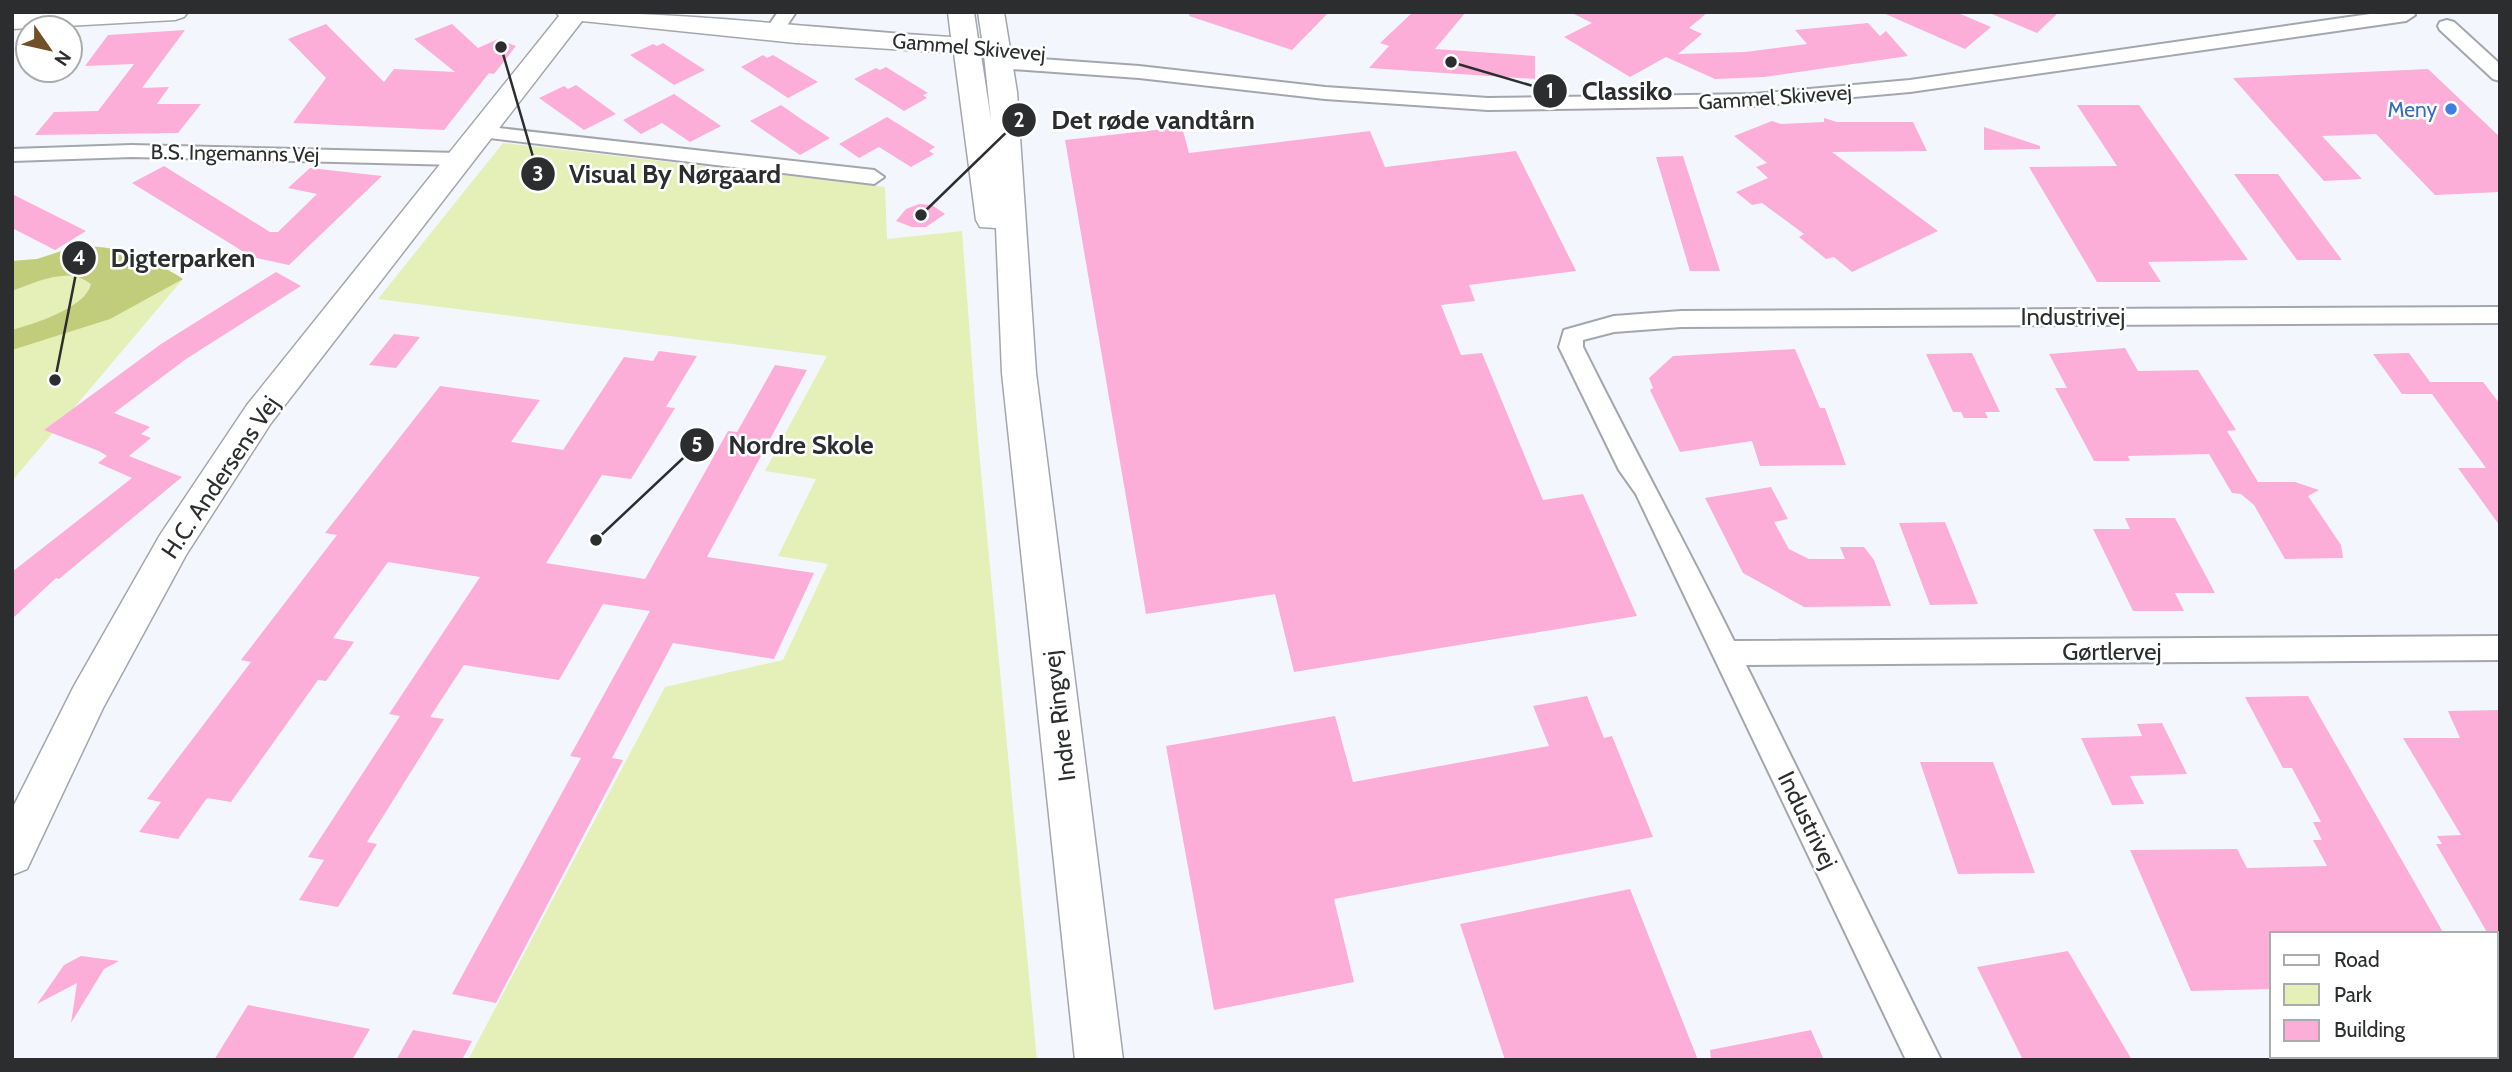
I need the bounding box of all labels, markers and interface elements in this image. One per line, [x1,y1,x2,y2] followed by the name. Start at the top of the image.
[14,14,84,84] north arrow
[891,28,1047,67] street label: Gammel Skivevej
[49,46,76,70] text: N
[1532,68,1686,115] callout: Classiko
[1582,75,1673,107] text: Classiko
[1546,78,1554,103] text: 1
[1698,79,1853,116] street label: Gammel Skivevej
[1002,96,1268,143] callout: Det røde vandtårn
[2387,97,2437,122] place label: Meny
[2443,101,2459,117] marker: Meny
[1051,104,1255,136] text: Det røde vandtårn
[1013,107,1025,132] text: 2
[151,139,319,168] street label: B.S. Ingemanns Vej
[520,150,796,197] callout: Visual By Nørgaard
[569,158,781,190] text: Visual By Nørgaard
[532,161,544,186] text: 3
[62,234,270,281] callout: Digterparken
[111,242,255,274] text: Digterparken
[72,245,86,270] text: 4
[2021,302,2125,331] street label: Industrivej
[155,390,285,564] street label: H.C. Andersens Vej
[679,421,888,468] callout: Nordre Skole
[728,429,874,461] text: Nordre Skole
[691,432,703,457] text: 5
[2062,637,2162,666] street label: Gørtlervej
[1037,649,1081,783] street label: Indre Ringvej
[1772,767,1844,873] street label: Industrivej
[2270,932,2498,1058] legend
[2334,947,2380,972] text: Road
[2334,982,2372,1007] text: Park
[2334,1017,2406,1042] text: Building

